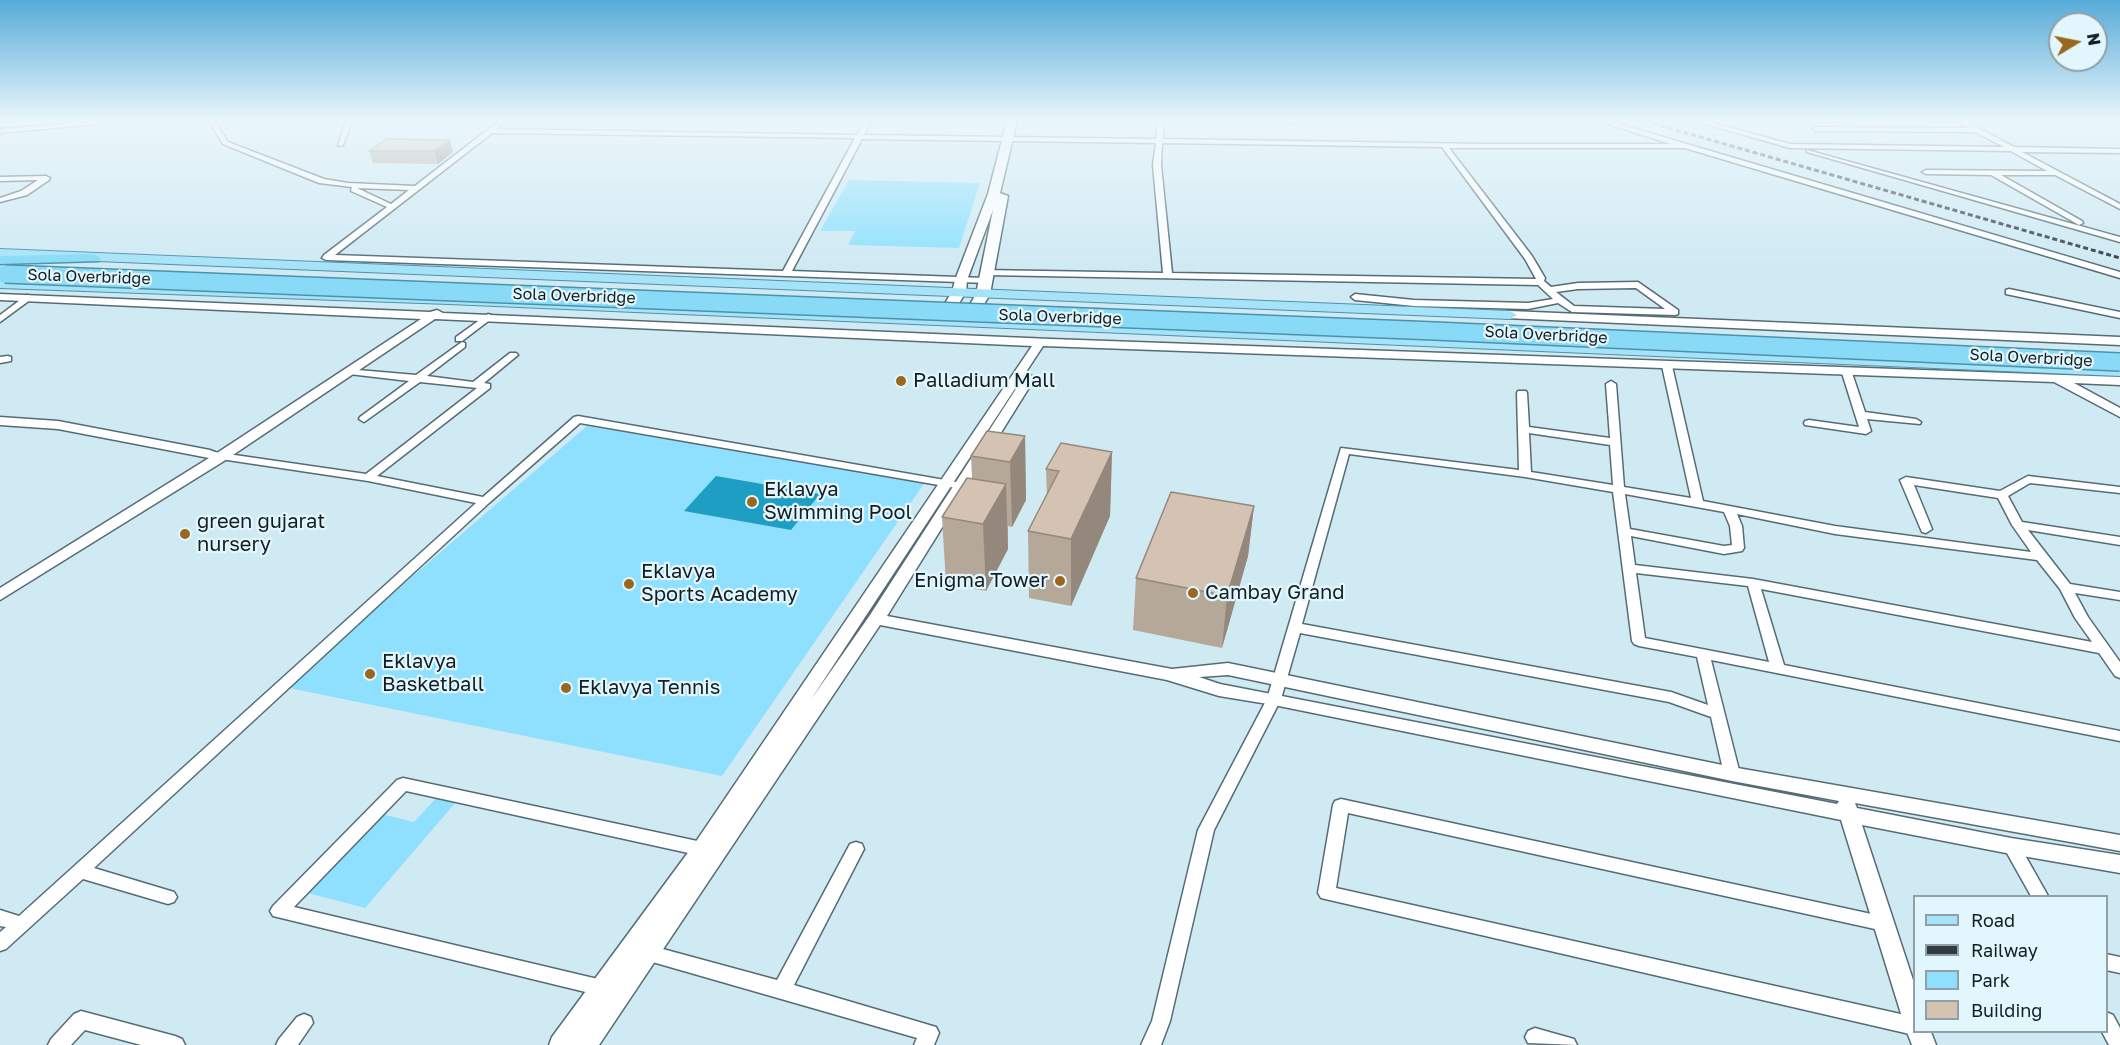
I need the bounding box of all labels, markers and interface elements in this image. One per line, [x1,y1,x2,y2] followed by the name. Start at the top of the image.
[2048,12,2108,72] north arrow
[2083,31,2105,47] text: N
[27,265,151,289] street label: Sola Overbridge
[512,284,636,308] street label: Sola Overbridge
[998,305,1122,329] street label: Sola Overbridge
[1484,322,1608,348] street label: Sola Overbridge
[1969,345,2093,371] street label: Sola Overbridge
[913,369,1055,393] place label: Palladium Mall
[894,374,908,388] marker: Palladium Mall
[764,478,912,525] place label: Eklavya Swimming Pool
[745,495,759,509] marker: Eklavya Swimming Pool
[197,510,325,557] place label: green gujarat nursery
[178,527,192,541] marker: green gujarat nursery
[641,560,798,607] place label: Eklavya Sports Academy
[914,569,1048,593] place label: Enigma Tower
[1053,574,1067,588] marker: Enigma Tower
[622,577,636,591] marker: Eklavya Sports Academy
[1205,581,1345,605] place label: Cambay Grand
[1186,586,1200,600] marker: Cambay Grand
[382,650,484,697] place label: Eklavya Basketball
[363,667,377,681] marker: Eklavya Basketball
[578,676,720,700] place label: Eklavya Tennis
[559,681,573,695] marker: Eklavya Tennis
[1913,895,2108,1033] legend
[1971,909,2015,931] text: Road
[1971,939,2038,961] text: Railway
[1971,969,2010,991] text: Park
[1971,999,2042,1021] text: Building

